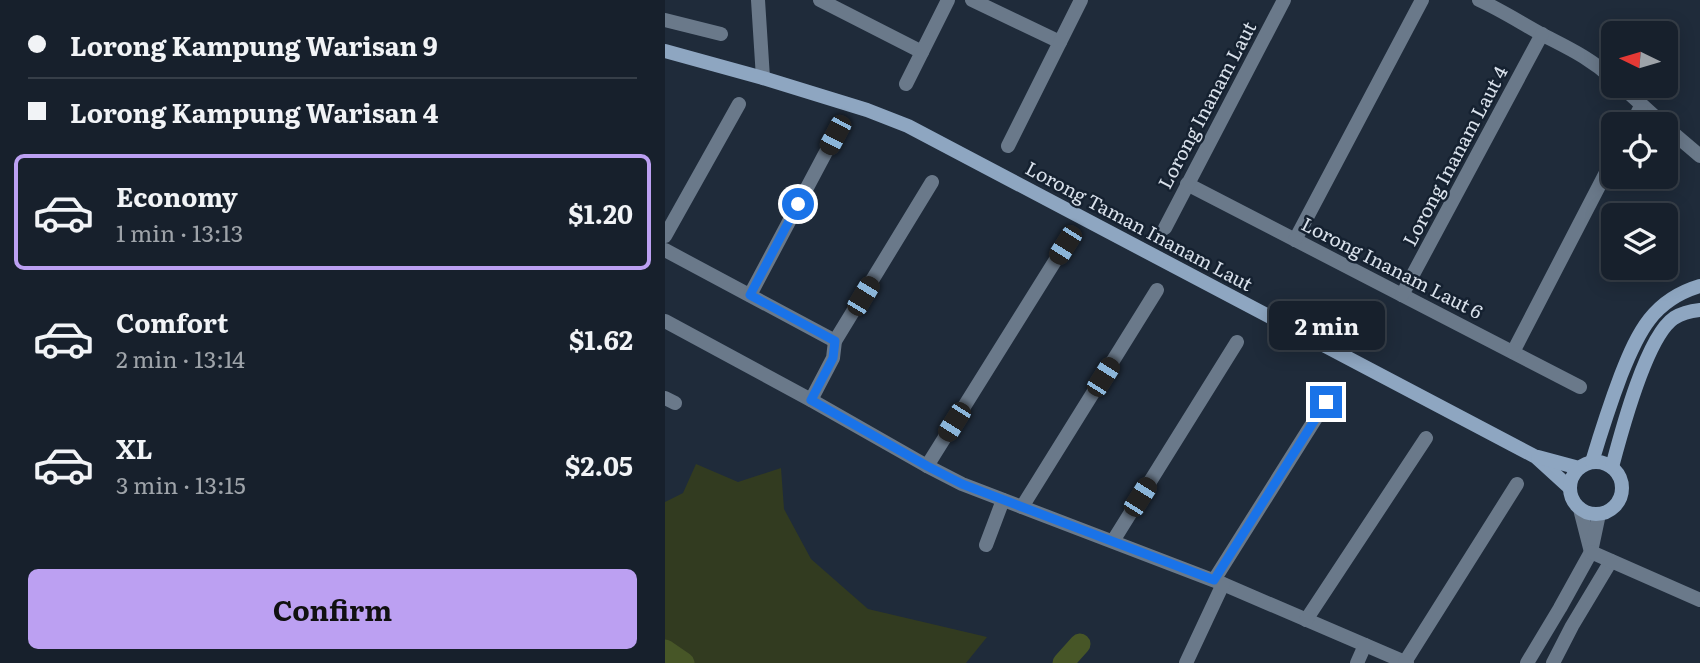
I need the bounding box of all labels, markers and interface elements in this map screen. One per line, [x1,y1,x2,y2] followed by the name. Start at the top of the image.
[1150,16,1262,193] street label: Lorong Inanam Laut
[1601,21,1678,98] north arrow
[1601,21,1678,280] map controls
[70,25,438,64] text: Lorong Kampung Warisan 9
[1395,60,1514,251] street label: Lorong Inanam Laut 4
[70,92,438,131] text: Lorong Kampung Warisan 4
[816,112,855,158] car
[1601,112,1678,189] button: locate
[1021,153,1258,297] street label: Lorong Taman Inanam Laut
[116,176,238,215] text: Economy
[32,181,95,244] icon: car
[782,188,814,220] route start
[568,193,633,232] text: $1.20
[1601,203,1678,280] button: layers
[1297,209,1488,325] street label: Lorong Inanam Laut 6
[116,215,243,249] text: 1 min · 13:13
[1045,222,1086,268] car
[844,273,883,319] car
[1268,300,1384,350] callout: 2 min
[116,302,228,341] text: Comfort
[32,307,95,370] icon: car
[1295,308,1359,342] text: 2 min
[569,319,633,358] text: $1.62
[116,341,245,375] text: 2 min · 13:14
[1083,354,1124,400] car
[1310,386,1342,418] route end
[934,399,975,445] car
[116,428,153,467] text: XL
[32,433,95,496] icon: car
[565,445,633,484] text: $2.05
[116,467,246,501] text: 3 min · 13:15
[1120,474,1161,520] car
[28,569,637,649] button: Confirm

